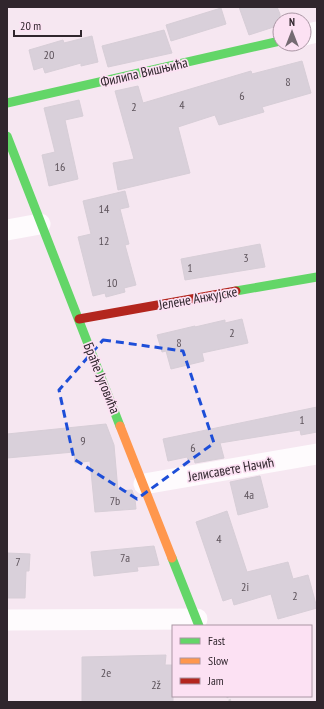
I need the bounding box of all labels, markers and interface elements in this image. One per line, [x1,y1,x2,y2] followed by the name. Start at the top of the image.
[14,12,81,38] scale bar
[272,12,312,52] north arrow
[289,15,295,29] text: N
[20,18,41,33] text: 20 m
[44,47,54,62] house number: 20
[99,53,189,91] street label: Филипа Вишњића
[285,74,291,89] house number: 8
[239,88,245,103] house number: 6
[179,97,185,112] house number: 4
[131,99,137,114] house number: 2
[55,159,65,174] house number: 16
[99,201,110,216] house number: 14
[99,233,109,248] house number: 12
[243,250,249,265] house number: 3
[187,260,193,275] house number: 1
[107,275,117,290] house number: 10
[156,282,239,314] street label: Јелене Анжујске
[229,325,235,340] house number: 2
[176,335,182,350] house number: 8
[80,340,124,416] street label: Браће Југовића
[299,412,305,427] house number: 1
[80,433,86,448] house number: 9
[190,440,196,455] house number: 6
[186,453,275,486] street label: Јелисавете Начић
[244,487,254,502] house number: 4a
[110,493,120,508] house number: 7b
[216,531,222,546] house number: 4
[120,550,130,565] house number: 7a
[15,554,21,569] house number: 7
[241,579,249,594] house number: 2i
[292,588,298,603] house number: 2
[172,625,312,697] legend
[208,633,226,648] text: Fast
[208,653,229,668] text: Slow
[101,665,111,680] house number: 2e
[207,673,224,688] text: Jam
[151,677,161,692] house number: 2ž

